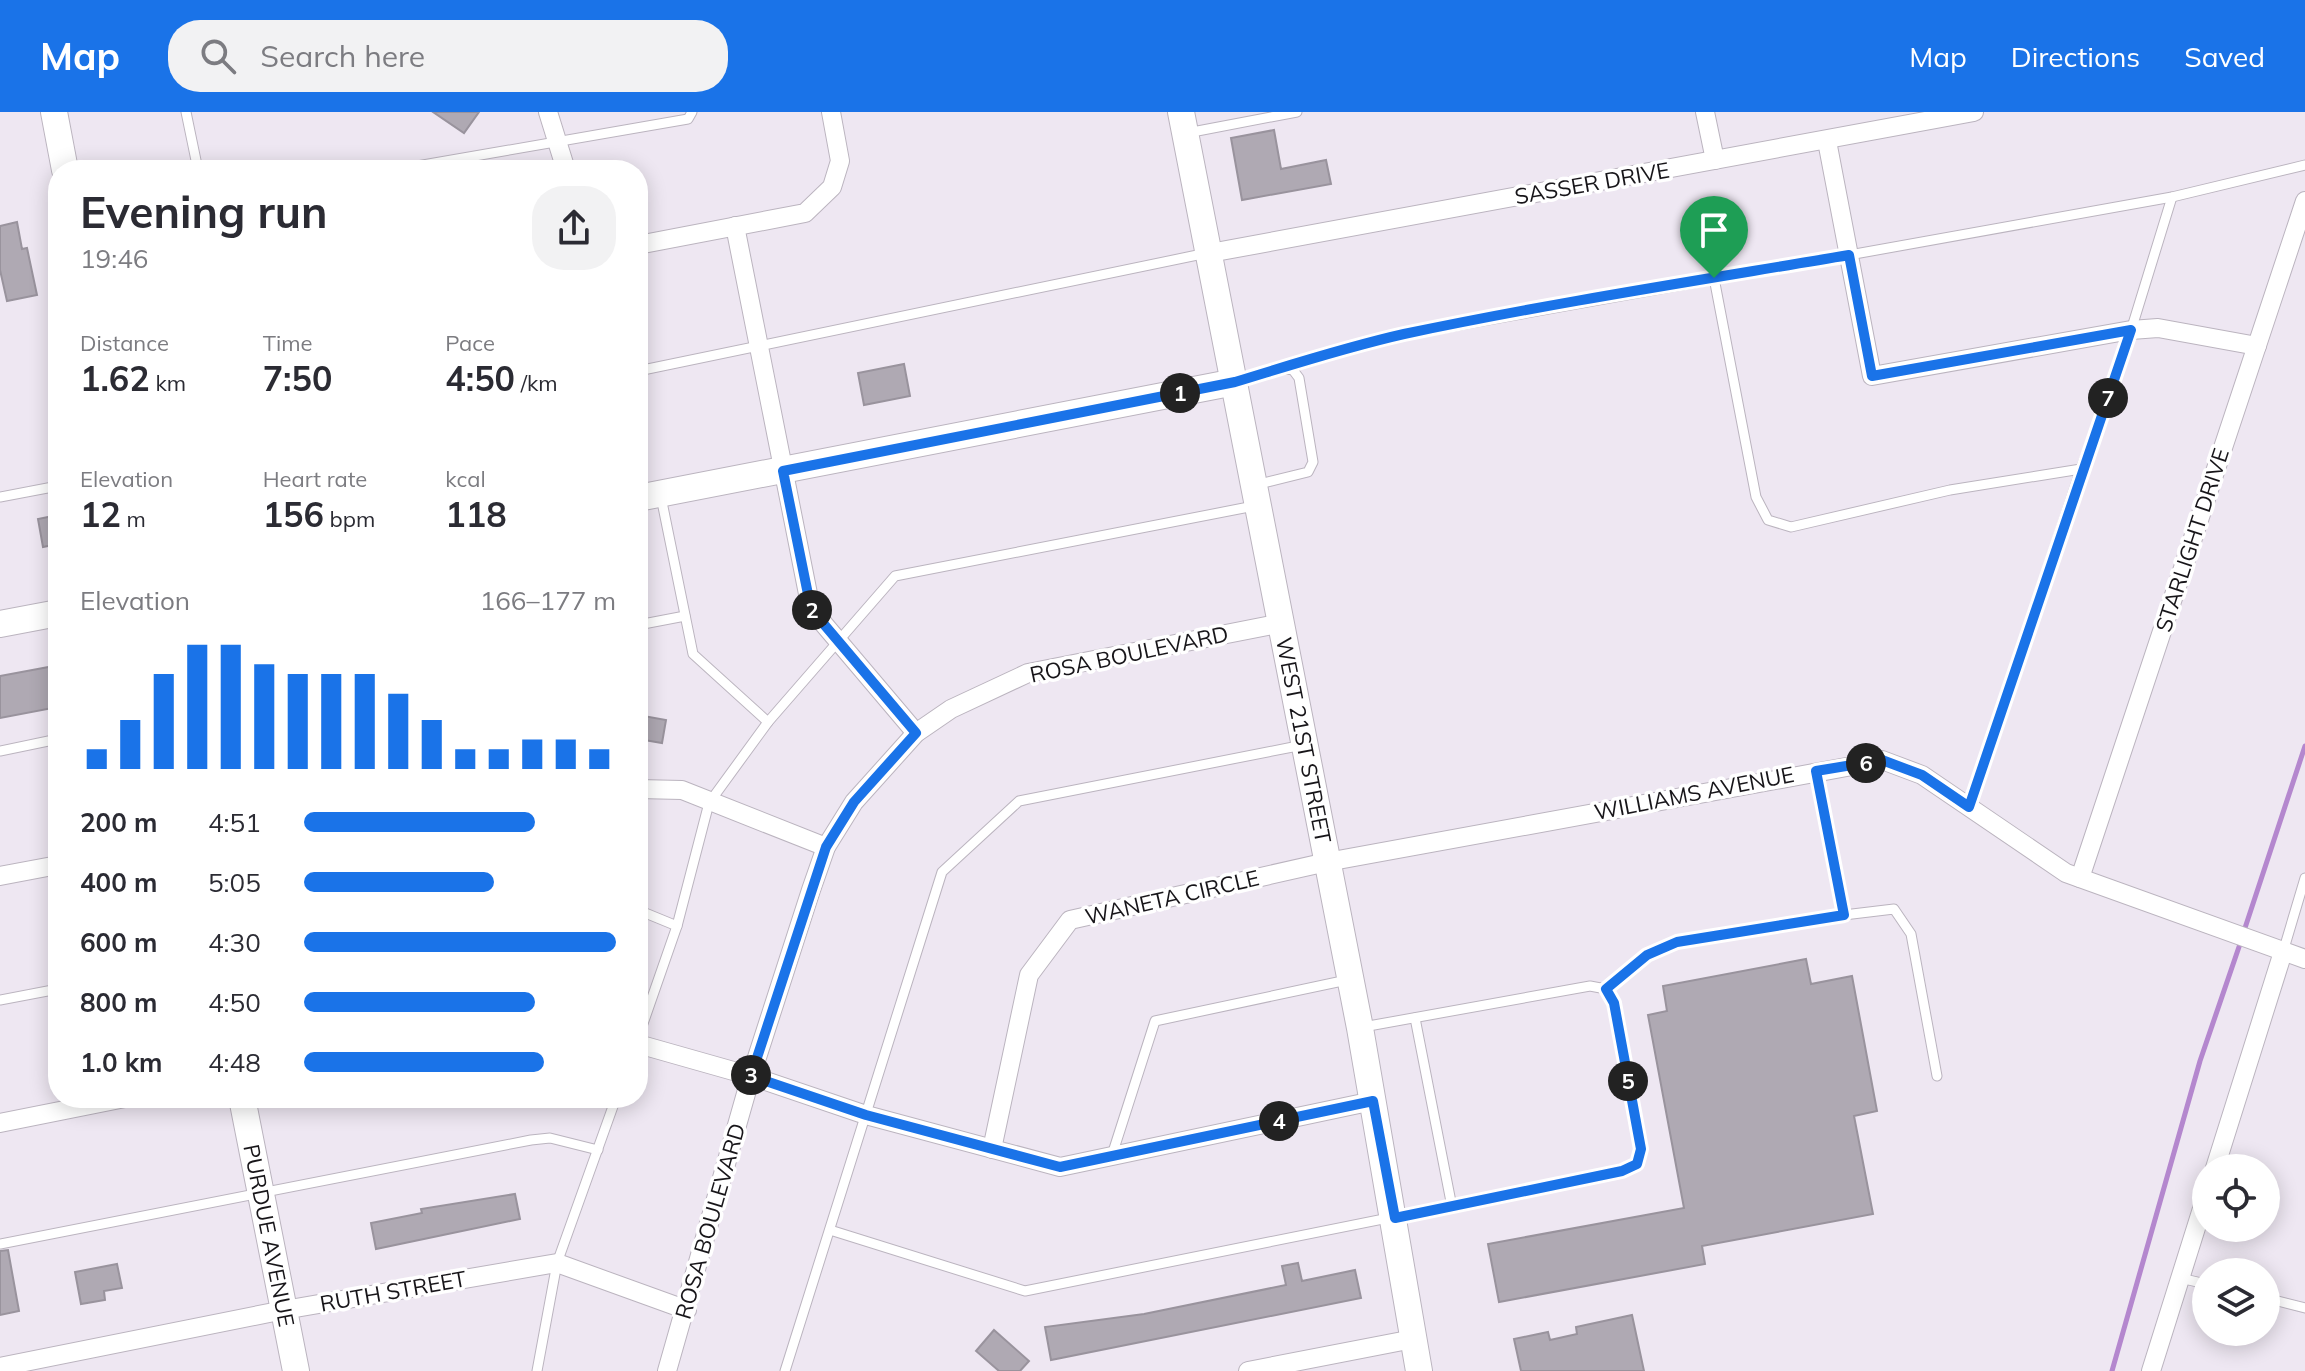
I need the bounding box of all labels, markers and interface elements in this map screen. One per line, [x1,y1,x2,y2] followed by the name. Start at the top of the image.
[168,20,728,92] search box
[40,32,120,80] text: Map
[196,34,240,78] icon: search
[260,37,425,75] text: Search here
[1909,39,1967,74] text: Map
[2011,39,2140,74] text: Directions
[2184,39,2265,74] text: Saved
[1512,156,1672,210] street label: SASSER DRIVE
[80,184,327,239] text: Evening run
[532,186,616,270] button: share
[1680,196,1748,278] pin
[1692,208,1736,252] icon: arrive
[80,242,148,275] text: 19:46
[80,329,169,357] text: Distance
[263,329,312,357] text: Time
[445,329,495,357] text: Pace
[80,357,150,400] text: 1.62
[263,357,332,400] text: 7:50
[445,357,515,400] text: 4:50
[150,369,186,397] text: km
[515,369,558,397] text: /km
[1160,373,1200,413] pin: 1
[2088,378,2128,418] pin: 7
[1173,379,1187,407] text: 1
[2101,384,2115,412] text: 7
[2149,445,2235,635] street label: STARLIGHT DRIVE
[80,465,173,493] text: Elevation
[263,465,367,493] text: Heart rate
[445,465,486,493] text: kcal
[80,493,121,536] text: 12
[263,493,324,536] text: 156
[445,493,507,536] text: 118
[121,505,146,533] text: m
[324,505,375,533] text: bpm
[80,584,190,617] text: Elevation
[480,584,616,617] text: 166–177 m
[792,590,832,630] pin: 2
[805,596,819,624] text: 2
[1027,619,1231,689] street label: ROSA BOULEVARD
[1270,635,1338,846] street label: WEST 21ST STREET
[1846,743,1886,783] pin: 6
[1859,749,1873,777] text: 6
[1592,760,1796,826] street label: WILLIAMS AVENUE
[80,806,157,839] text: 200 m
[208,806,261,839] text: 4:51
[1082,863,1262,931] street label: WANETA CIRCLE
[80,866,157,899] text: 400 m
[208,866,261,899] text: 5:05
[80,926,157,959] text: 600 m
[208,926,261,959] text: 4:30
[80,986,157,1019] text: 800 m
[208,986,261,1019] text: 4:50
[80,1046,163,1079] text: 1.0 km
[208,1046,261,1079] text: 4:48
[731,1055,771,1095] pin: 3
[744,1061,758,1089] text: 3
[1608,1061,1648,1101] pin: 5
[1621,1067,1635,1095] text: 5
[1259,1101,1299,1141] pin: 4
[1272,1107,1286,1135] text: 4
[669,1120,751,1322] street label: ROSA BOULEVARD
[237,1142,301,1329] street label: PURDUE AVENUE
[2192,1154,2280,1346] map controls
[2192,1154,2280,1242] button: locate
[2192,1258,2280,1346] button: layers
[318,1264,468,1318] street label: RUTH STREET

